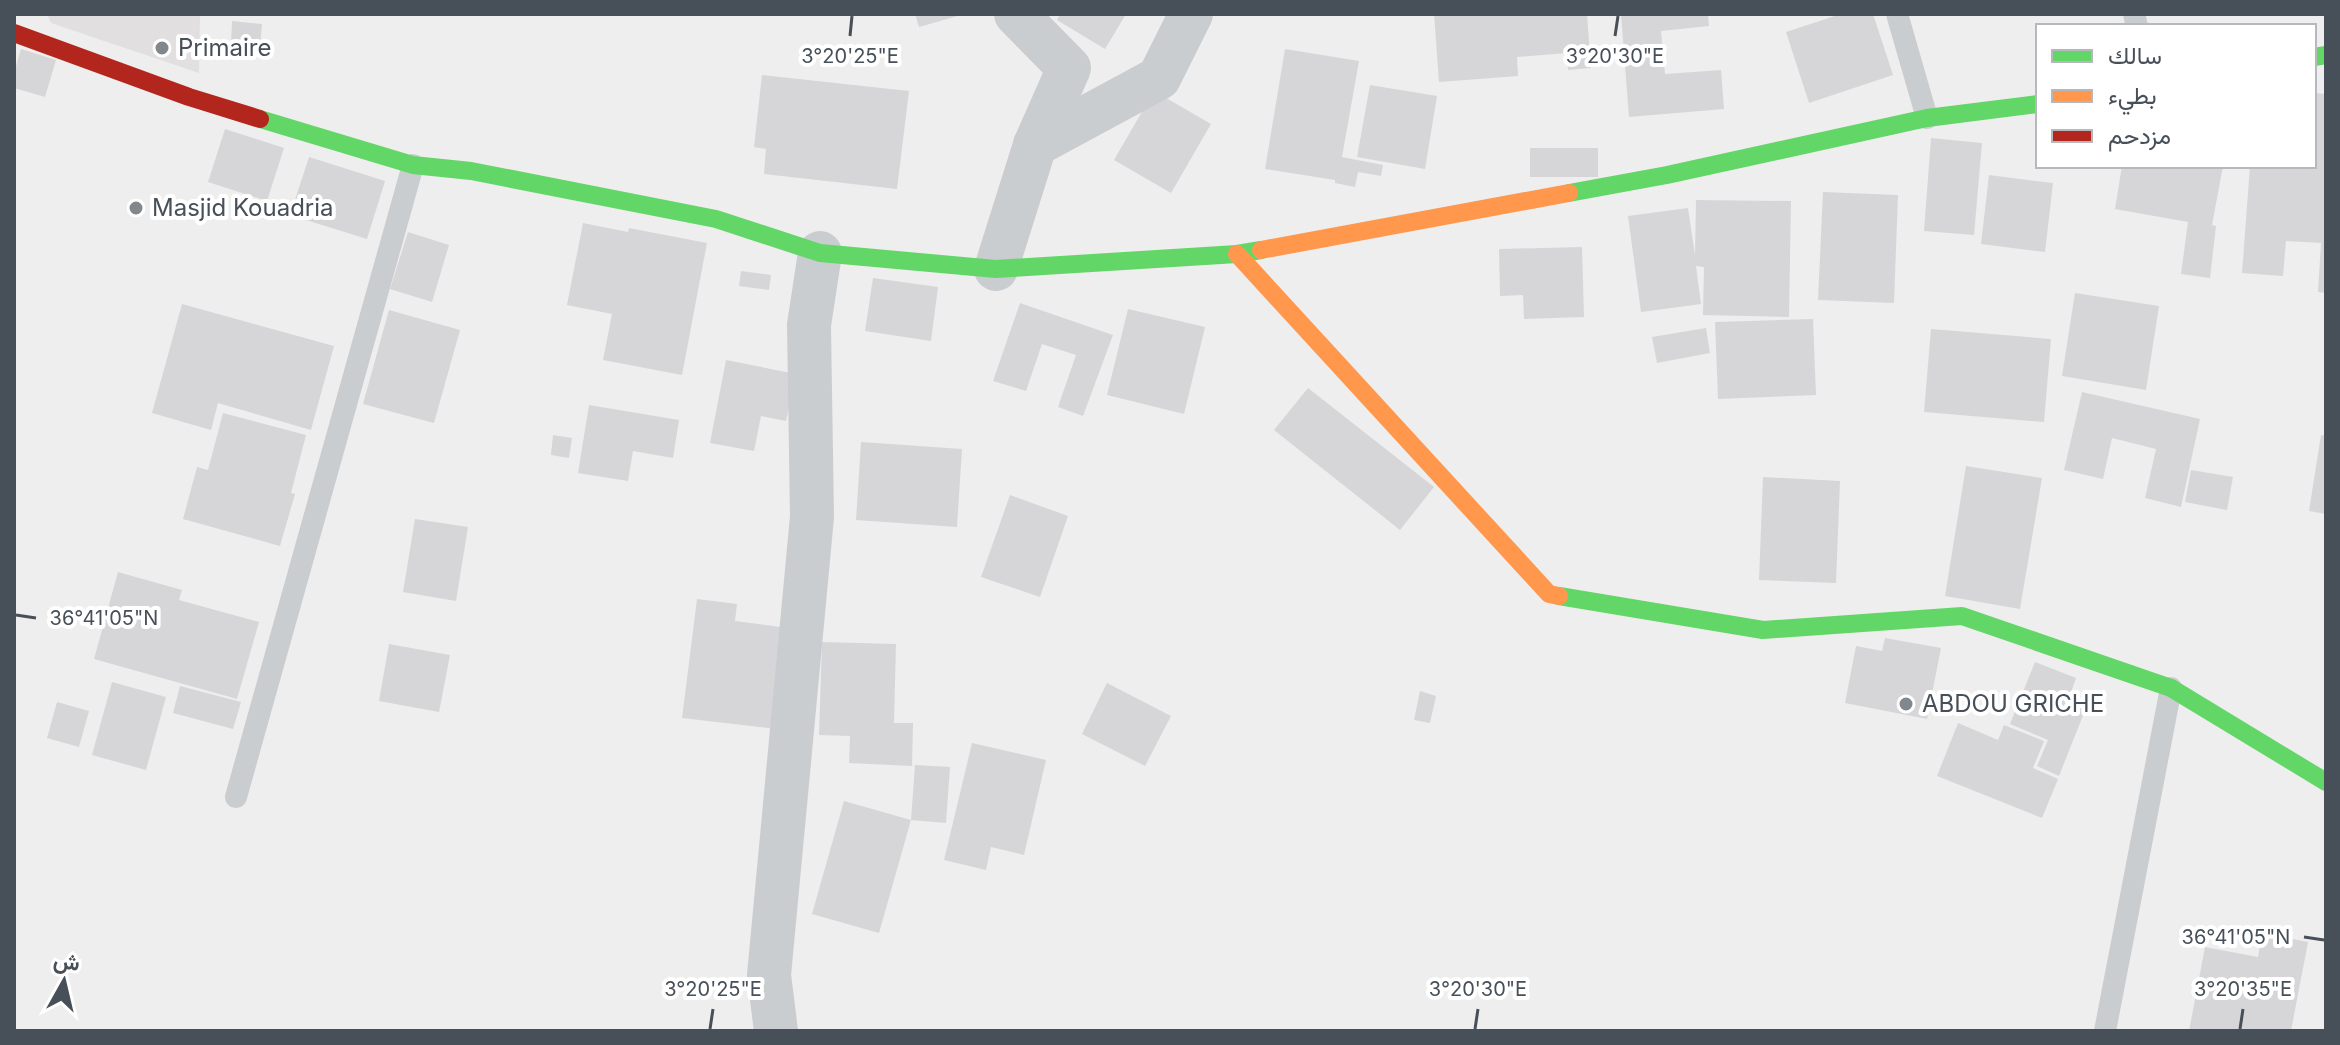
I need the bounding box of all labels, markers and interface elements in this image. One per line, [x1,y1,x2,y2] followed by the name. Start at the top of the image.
[2036,24,2316,168] legend
[178,33,272,62] place label: Primaire
[153,39,171,57] marker: Primaire
[2108,41,2162,70] text: سالك
[801,44,899,68] text: 3°20'25"E
[1566,44,1664,68] text: 3°20'30"E
[2108,81,2157,115] text: بطيء
[2108,121,2171,152] text: مزدحم
[152,193,334,222] place label: Masjid Kouadria
[127,199,145,217] marker: Masjid Kouadria
[50,606,158,630] text: 36°41'05"N
[1922,689,2104,718] place label: ABDOU GRICHE
[1897,695,1915,713] marker: ABDOU GRICHE
[2182,925,2290,949] text: 36°41'05"N
[24,941,104,1021] north arrow
[52,946,82,977] text: ش
[664,977,762,1001] text: 3°20'25"E
[1429,977,1527,1001] text: 3°20'30"E
[2194,977,2292,1001] text: 3°20'35"E

